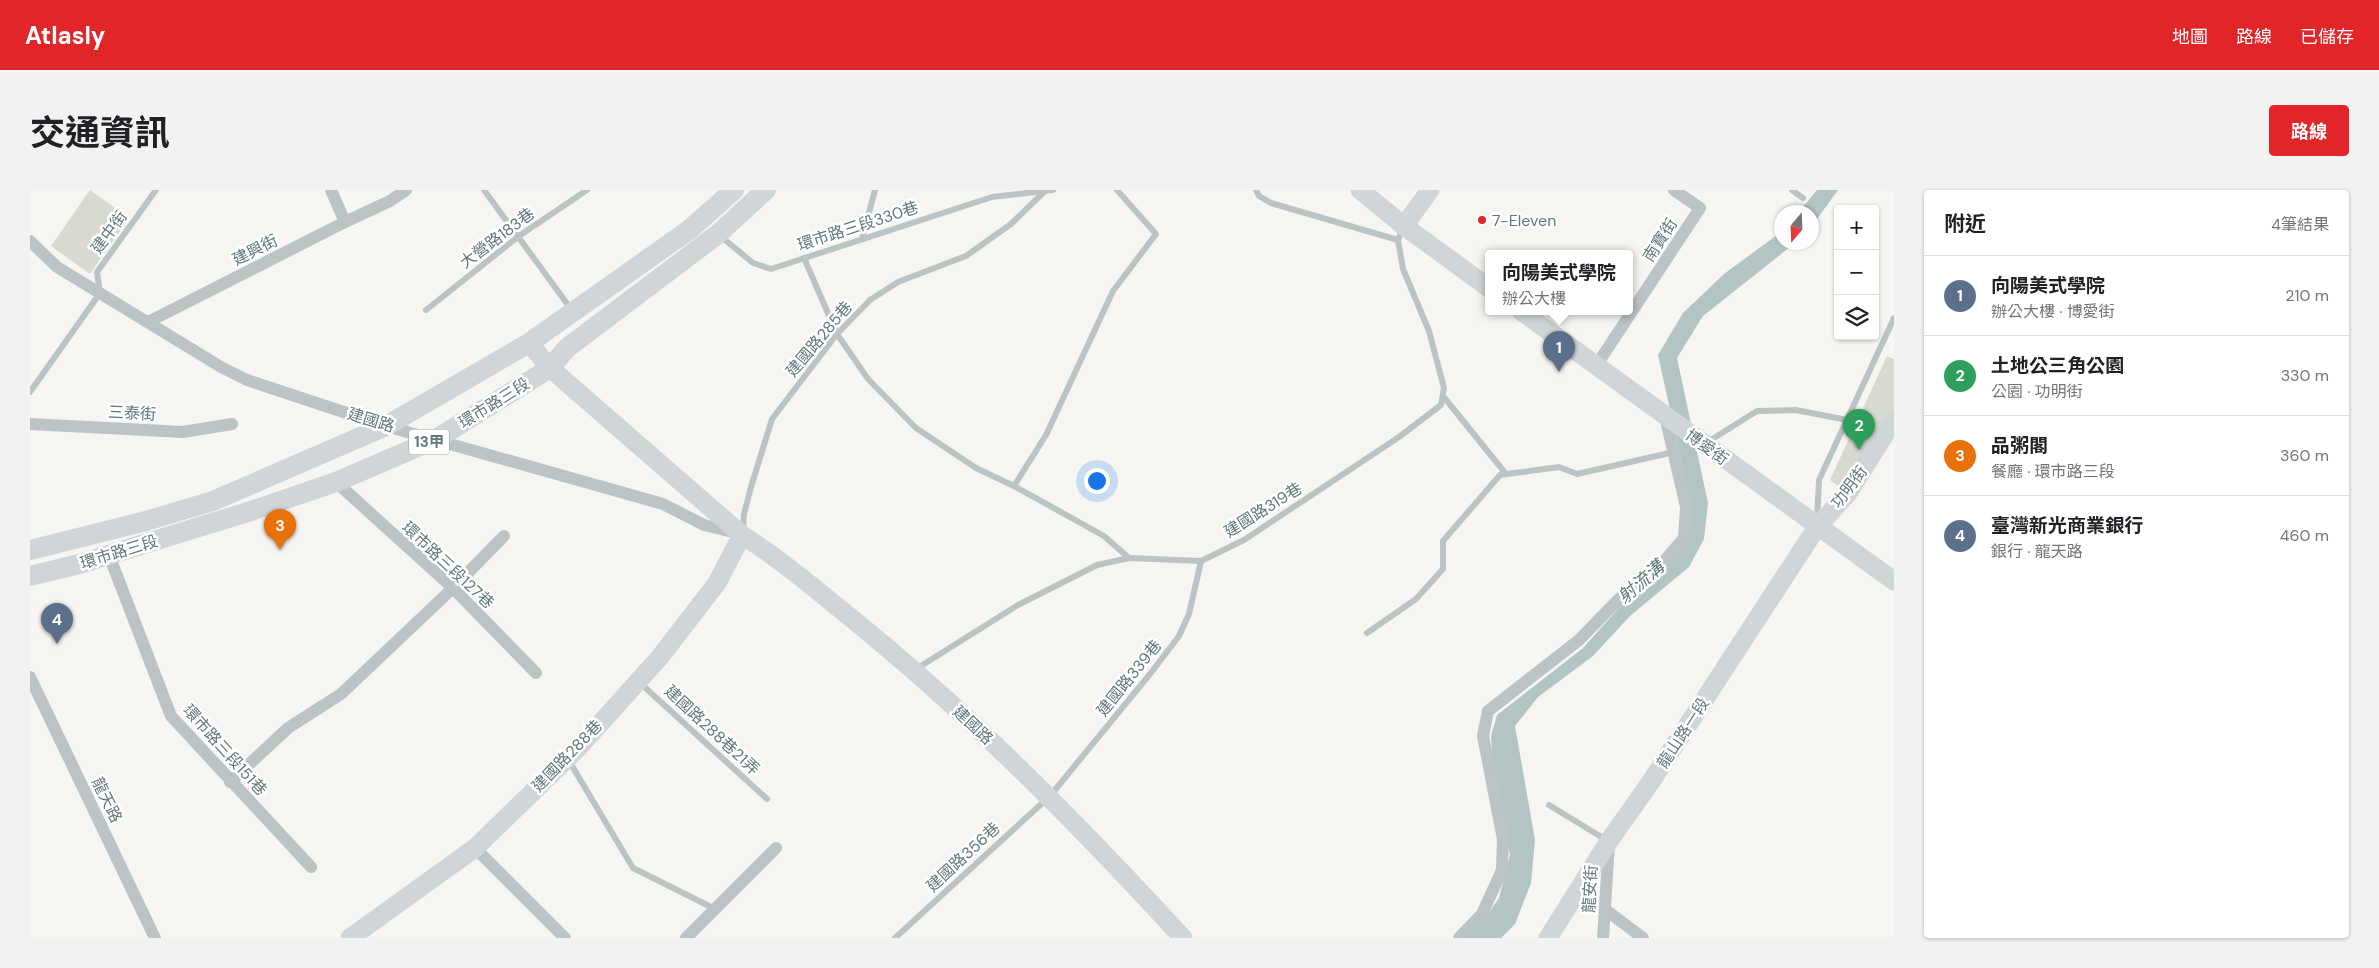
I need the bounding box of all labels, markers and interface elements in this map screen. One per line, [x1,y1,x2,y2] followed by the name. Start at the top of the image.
[25,20,105,51] text: Atlasly
[2172,25,2208,49] text: 地圖
[2236,25,2272,49] text: 路線
[2300,25,2354,49] text: 已儲存
[2269,105,2349,156] button: 路線
[30,110,170,156] text: 交通資訊
[795,197,921,255] street label: 環市路三段330巷
[455,203,539,273] street label: 大營路183巷
[1774,205,1819,250] north arrow
[1834,205,1879,340] map controls
[1834,205,1879,250] button: +
[86,206,132,258] street label: 建中街
[1492,210,1556,231] place label: 7-Eleven
[1944,210,1986,238] text: 附近
[1476,214,1488,226] marker: 7-Eleven
[1638,214,1682,266] street label: 南寶街
[2271,214,2329,235] text: 4筆結果
[229,230,281,270] street label: 建興街
[1485,250,1633,315] popup
[1834,250,1879,295] button: −
[1502,260,1616,285] text: 向陽美式學院
[1991,273,2105,298] text: 向陽美式學院
[1957,285,1963,306] text: 1
[2285,285,2329,306] text: 210 m
[1502,288,1566,309] text: 辦公大樓
[1834,295,1879,340] button: layers
[781,297,857,381] street label: 建國路285巷
[1991,301,2115,322] text: 辦公大樓 · 博愛街
[1543,331,1575,372] pin: 1
[1991,353,2124,378] text: 土地公三角公園
[1955,365,1965,386] text: 2
[2281,365,2329,386] text: 330 m
[455,373,533,433] street label: 環市路三段
[1991,381,2083,402] text: 公園 · 功明街
[107,401,157,425] street label: 三泰街
[345,403,397,437] street label: 建國路
[1843,409,1875,450] pin: 2
[1681,424,1733,470] street label: 博愛街
[409,430,449,454] road number: 13甲
[1991,433,2048,458] text: 品粥閣
[1955,445,1965,466] text: 3
[2280,445,2329,466] text: 360 m
[1991,461,2115,482] text: 餐廳 · 環市路三段
[1826,462,1872,512] street label: 功明街
[1084,468,1110,494] your location
[1220,478,1306,542] street label: 建國路319巷
[264,509,296,550] pin: 3
[1991,513,2143,538] text: 臺灣新光商業銀行
[398,517,498,613] street label: 環市路三段127巷
[1955,525,1965,546] text: 4
[2280,525,2329,546] text: 460 m
[78,530,160,574] street label: 環市路三段
[1991,541,2083,562] text: 銀行 · 龍天路
[1613,553,1672,609] water label: 射流溝
[41,603,73,644] pin: 4
[1092,635,1166,721] street label: 建國路339巷
[660,681,764,779] street label: 建國路288巷21弄
[1652,694,1714,772] street label: 龍山路一段
[178,700,272,800] street label: 環市路三段151巷
[948,701,998,749] street label: 建國路
[527,715,607,797] street label: 建國路288巷
[87,774,127,826] street label: 龍天路
[922,818,1004,896] street label: 建國路356巷
[1578,864,1602,914] street label: 龍安街

